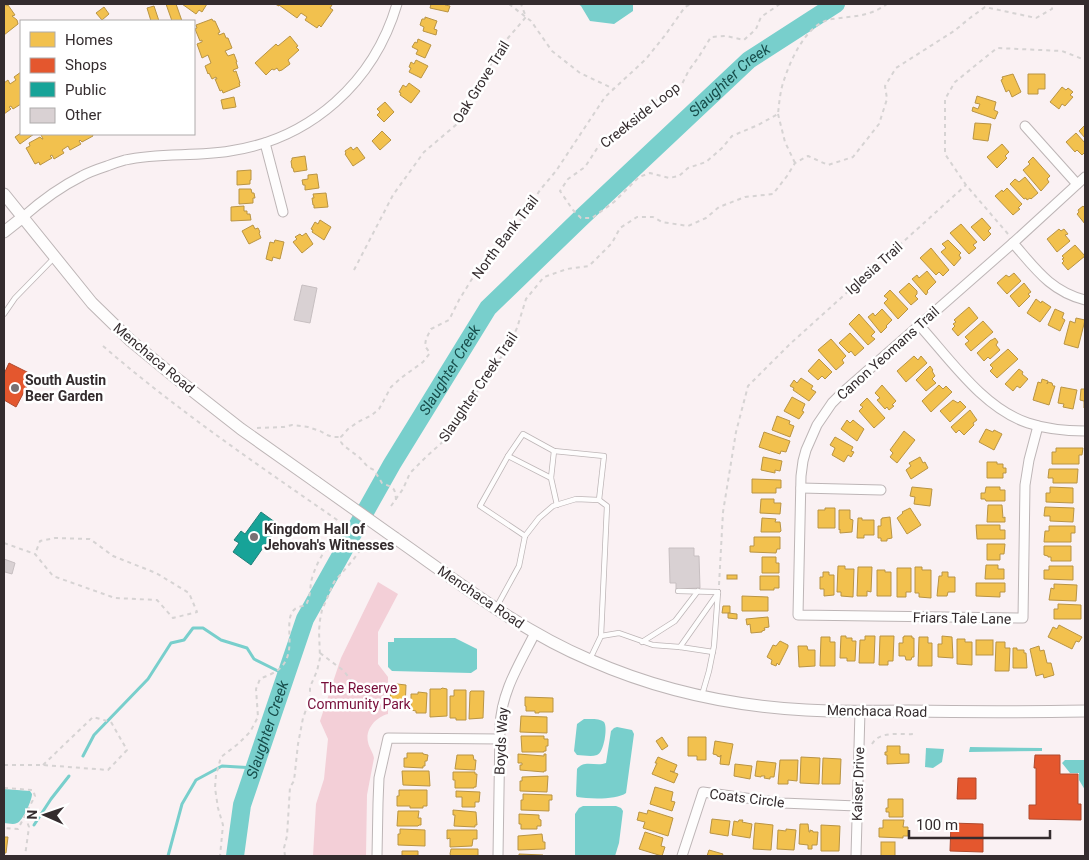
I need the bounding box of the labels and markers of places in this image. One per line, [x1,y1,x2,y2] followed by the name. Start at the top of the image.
[25,372,106,404] place label: South Austin Beer Garden
[9,382,21,394] marker: South Austin Beer Garden
[264,521,394,553] place label: Kingdom Hall of Jehovah's Witnesses
[248,531,260,543] marker: Kingdom Hall of Jehovah's Witnesses

